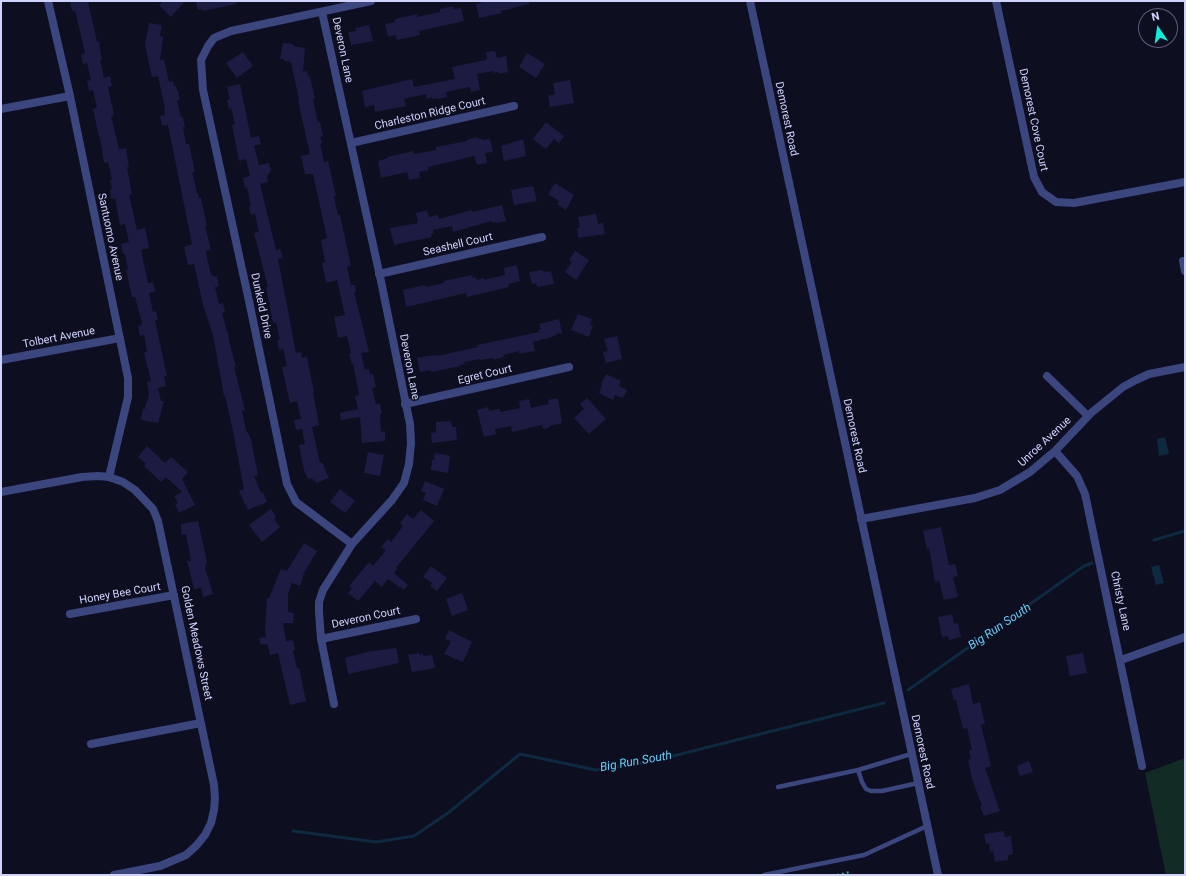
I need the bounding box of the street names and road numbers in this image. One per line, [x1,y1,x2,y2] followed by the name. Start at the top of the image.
[329,16,355,84] street label: Deveron Lane
[1016,67,1050,173] street label: Demorest Cove Court
[772,81,800,157] street label: Demorest Road
[373,95,487,133] street label: Charleston Ridge Court
[94,192,126,282] street label: Santuomo Avenue
[422,231,494,259] street label: Seashell Court
[248,272,274,340] street label: Dunkeld Drive
[22,325,96,351] street label: Tolbert Avenue
[396,333,422,401] street label: Deveron Lane
[457,362,513,388] street label: Egret Court
[840,398,868,474] street label: Demorest Road
[1016,414,1074,470] street label: Unroe Avenue
[1107,570,1133,632] street label: Christy Lane
[78,580,162,608] street label: Honey Bee Court
[177,584,215,702] street label: Golden Meadows Street
[330,604,402,632] street label: Deveron Court
[908,714,936,790] street label: Demorest Road

